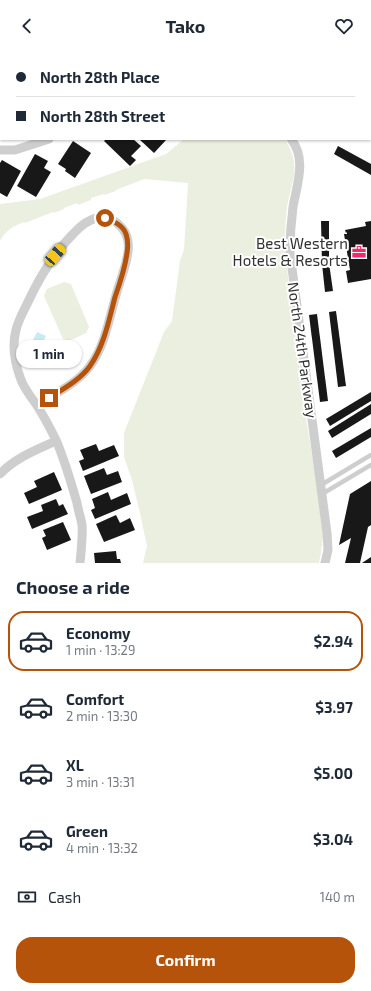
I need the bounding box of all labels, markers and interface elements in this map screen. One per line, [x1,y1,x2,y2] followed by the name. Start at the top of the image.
[16,15,38,37] icon: back
[166,15,205,37] text: Tako
[333,15,355,37] icon: heart
[40,68,160,86] text: North 28th Place
[40,107,165,125] text: North 28th Street
[96,209,114,227] route start
[233,234,348,269] place label: Best Western Hotels & Resorts
[43,242,67,268] car
[351,244,367,260] office icon: Best Western Hotels & Resorts
[285,281,321,419] street label: North 24th Parkway
[16,340,82,368] callout: 1 min
[33,346,65,362] text: 1 min
[40,389,58,407] route end
[16,576,130,598] text: Choose a ride
[18,623,54,659] icon: car
[66,624,131,642] text: Economy
[314,632,353,650] text: $2.94
[66,642,135,658] text: 1 min · 13:29
[18,689,54,725] icon: car
[66,690,124,708] text: Comfort
[315,698,353,716] text: $3.97
[66,708,138,724] text: 2 min · 13:30
[18,755,54,791] icon: car
[66,756,84,774] text: XL
[313,764,353,782] text: $5.00
[66,774,135,790] text: 3 min · 13:31
[18,821,54,857] icon: car
[66,822,108,840] text: Green
[313,830,353,848] text: $3.04
[66,840,138,856] text: 4 min · 13:32
[16,886,38,908] icon: cash
[48,888,81,906] text: Cash
[320,889,355,905] text: 140 m
[16,937,355,983] button: Confirm

